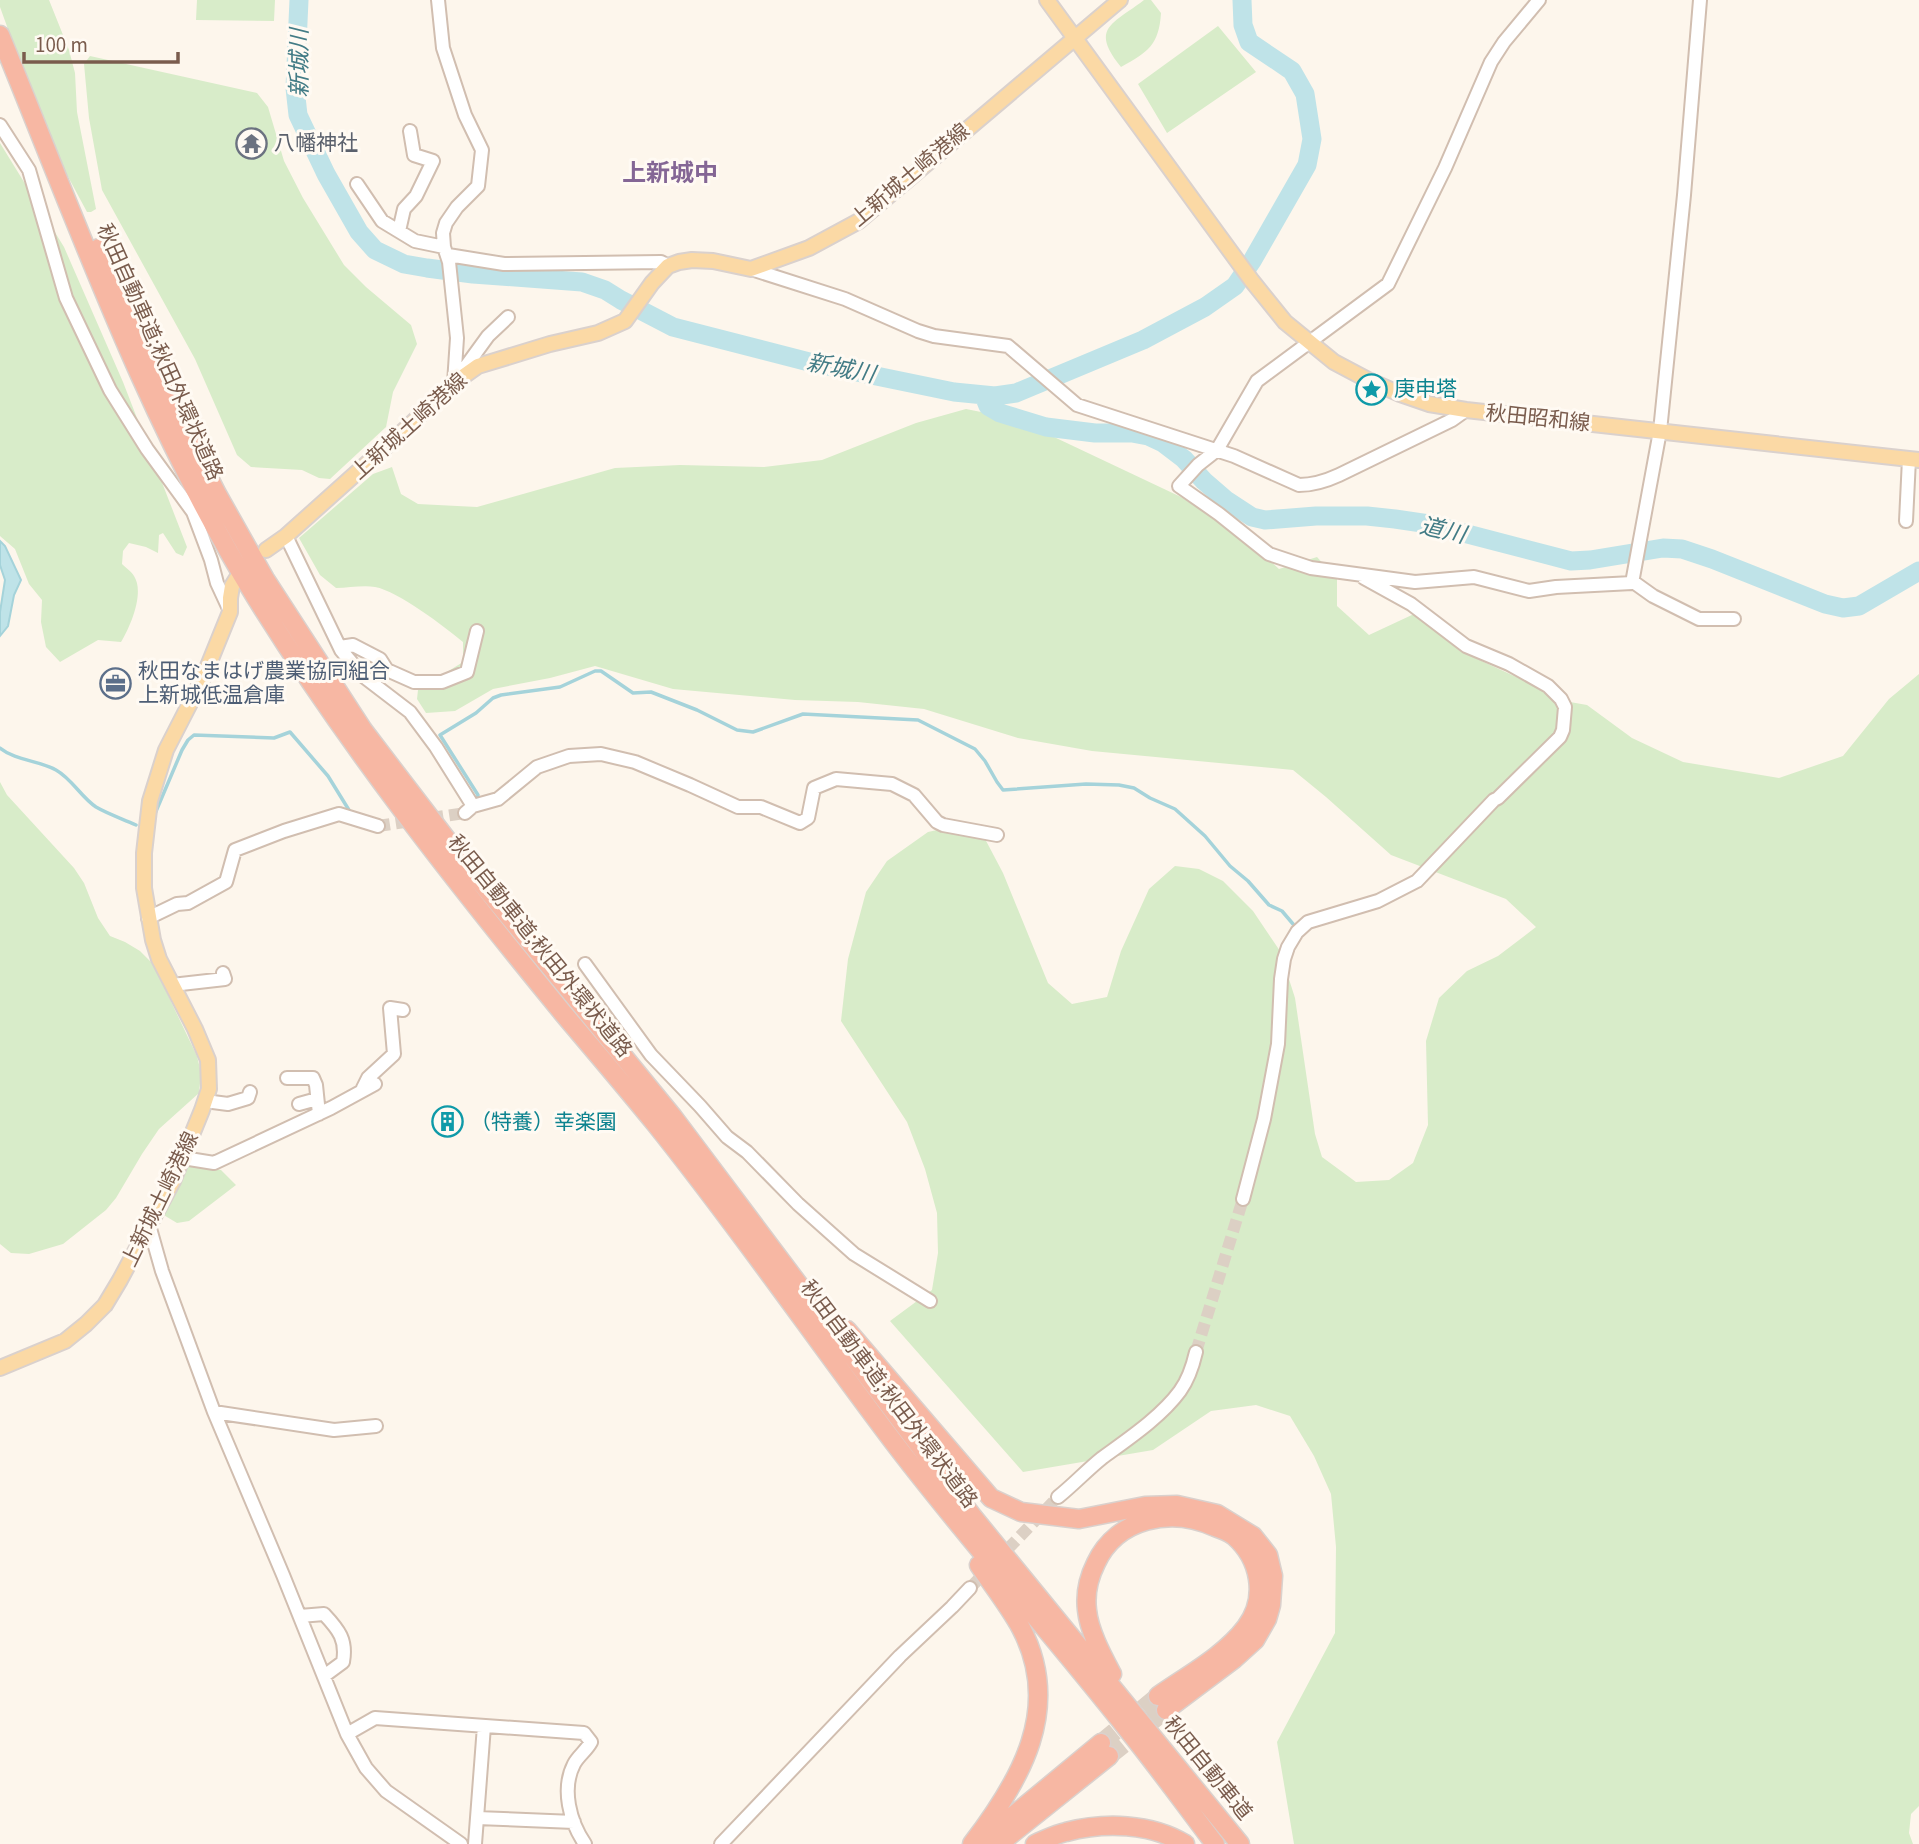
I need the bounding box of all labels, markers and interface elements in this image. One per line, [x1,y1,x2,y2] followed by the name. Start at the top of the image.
[24,21,178,65] scale bar
[283,26,316,98] water label: 新城川
[35,30,88,60] text: 100 m
[844,116,976,234] street label: 上新城土崎港線
[234,126,268,160] temple icon: 八幡神社
[274,128,358,158] place label: 八幡神社
[622,156,718,191] district label: 上新城中
[90,219,230,485] street label: 秋田自動車道;秋田外環状道路
[804,346,881,392] water label: 新城川
[344,366,474,486] street label: 上新城土崎港線
[1354,372,1388,406] place icon: 庚申塔
[1394,374,1457,404] place label: 庚申塔
[1484,398,1592,438] street label: 秋田昭和線
[1417,509,1472,552] water label: 道川
[138,656,390,710] place label: 秋田なまはげ農業協同組合 上新城低温倉庫
[98,666,132,700] office icon: 秋田なまはげ農業協同組合 上新城低温倉庫
[441,828,639,1064] street label: 秋田自動車道;秋田外環状道路
[430,1105,464,1139] building icon: （特養）幸楽園
[470,1107,617,1137] place label: （特養）幸楽園
[114,1126,206,1272] street label: 上新城土崎港線
[793,1274,985,1514] street label: 秋田自動車道;秋田外環状道路
[1157,1710,1259,1826] street label: 秋田自動車道

